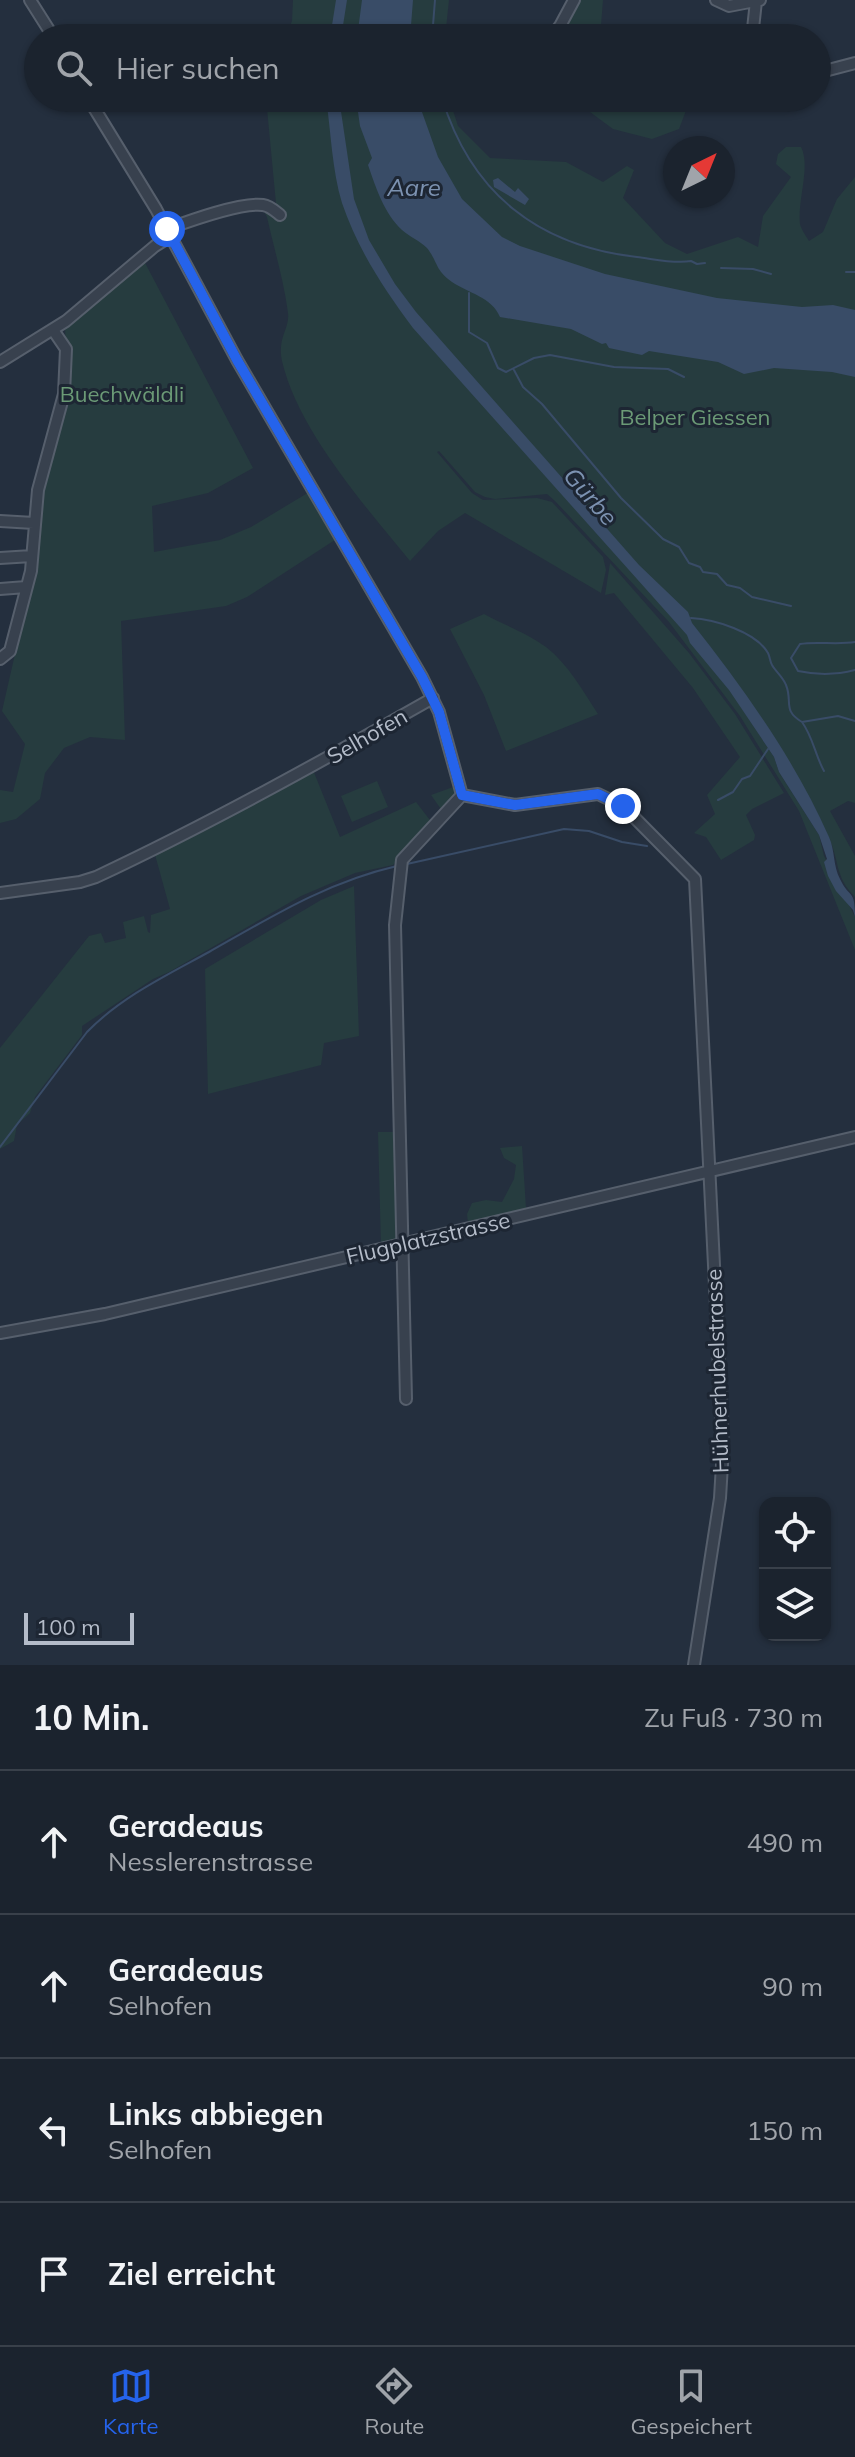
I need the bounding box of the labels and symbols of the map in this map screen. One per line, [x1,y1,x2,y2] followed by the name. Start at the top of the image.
[663,136,735,208] north arrow
[386,172,441,202] water label: Aare
[149,211,185,247] route start
[60,380,184,408] park label: Buechwäldli
[619,403,771,431] park label: Belper Giessen
[558,461,624,531] water label: Gürbe
[322,702,412,770] street label: Selhofen
[605,788,641,824] route end
[343,1206,513,1270] street label: Flugplatzstrasse
[699,1268,735,1474] street label: Hühnerhubelstrasse
[24,1609,134,1645] scale bar

